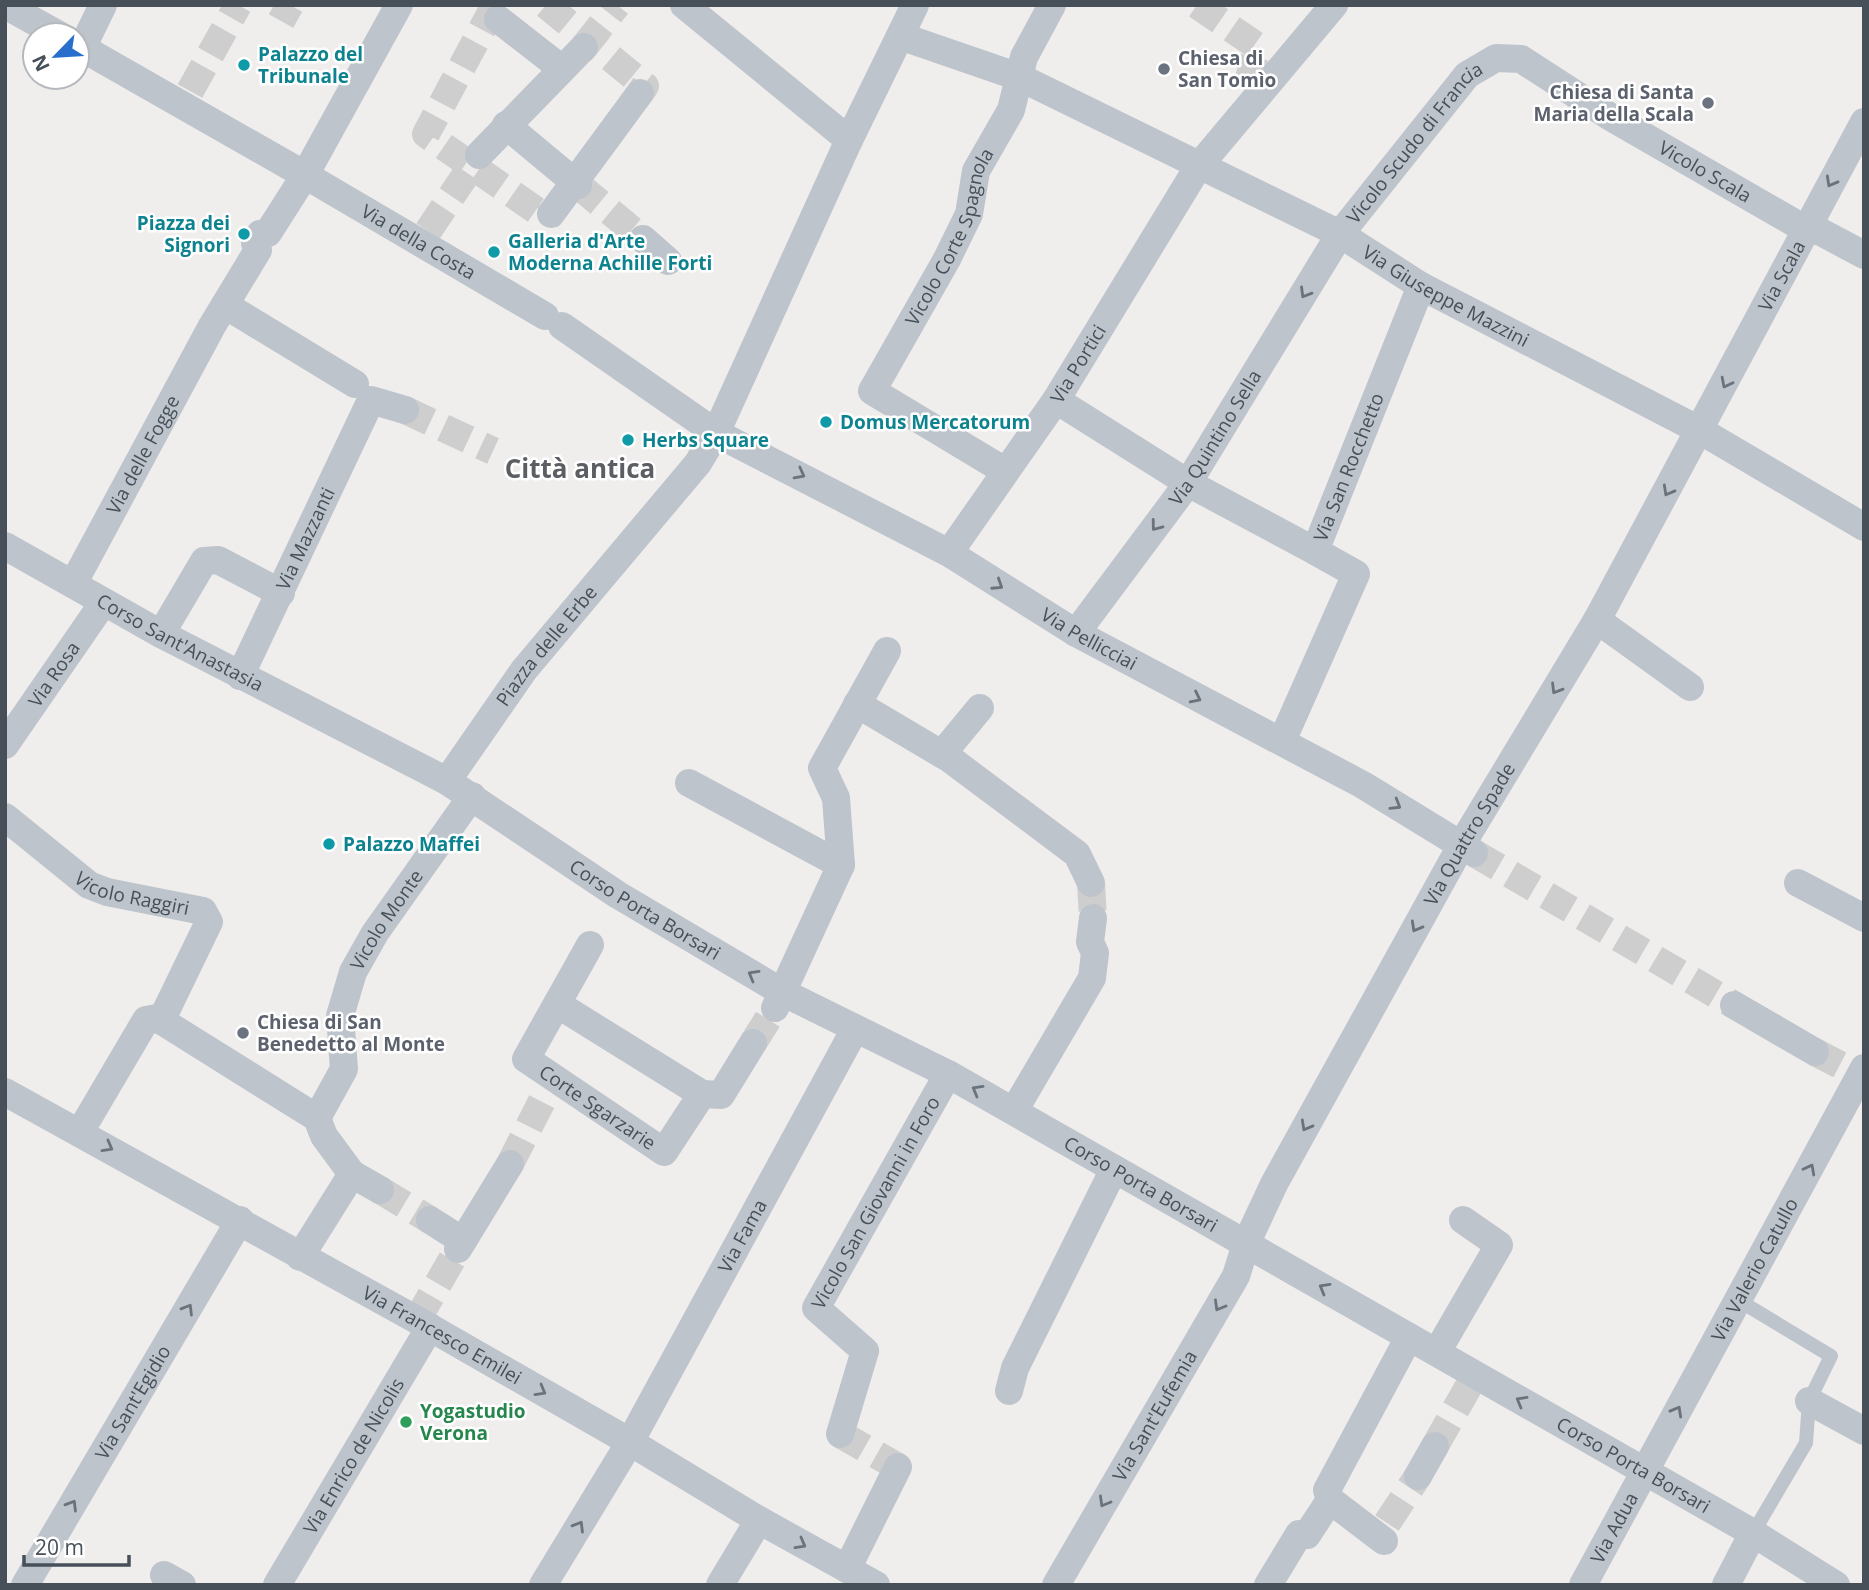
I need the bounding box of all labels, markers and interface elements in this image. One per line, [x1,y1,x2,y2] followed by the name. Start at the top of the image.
[21,21,91,91] north arrow
[258,41,363,89] place label: Palazzo del Tribunale
[1178,45,1276,93] place label: Chiesa di San Tomìo
[26,51,56,76] text: N
[1340,56,1487,229] street label: Vicolo Scudo di Francia
[236,57,252,73] marker: Palazzo del Tribunale
[1156,61,1172,77] marker: Chiesa di San Tomìo
[1534,79,1694,127] place label: Chiesa di Santa Maria della Scala
[1700,95,1716,111] marker: Chiesa di Santa Maria della Scala
[1654,134,1756,209] street label: Vicolo Scala
[899,143,1000,330] street label: Vicolo Corte Spagnola
[1826,174,1839,187] one-way arrow
[356,198,481,286] street label: Via della Costa
[137,210,230,258] place label: Piazza dei Signori
[236,226,252,242] marker: Piazza dei Signori
[508,228,712,276] place label: Galleria d'Arte Moderna Achille Forti
[1752,236,1811,316] street label: Via Scala
[1358,239,1534,353] street label: Via Giuseppe Mazzini
[486,244,502,260] marker: Galleria d'Arte Moderna Achille Forti
[1300,285,1313,298] one-way arrow
[1044,320,1112,408] street label: Via Portici
[1163,365,1267,511] street label: Via Quintino Sella
[1720,376,1734,388] one-way arrow
[1307,389,1390,545] street label: Via San Rocchetto
[100,390,185,519] street label: Via delle Fogge
[840,409,1030,435] place label: Domus Mercatorum
[818,414,834,430] marker: Domus Mercatorum
[642,427,769,453] place label: Herbs Square
[620,432,636,448] marker: Herbs Square
[505,450,655,486] district label: Città antica
[792,466,805,480] one-way arrow
[270,483,341,594] street label: Via Mazzanti
[1663,484,1676,496] one-way arrow
[1152,518,1165,530] one-way arrow
[991,576,1004,589] one-way arrow
[490,580,603,711] street label: Piazza delle Erbe
[92,587,268,697] street label: Corso Sant'Anastasia
[1036,601,1142,676] street label: Via Pellicciai
[22,636,86,712] street label: Via Rosa
[1552,681,1565,694] one-way arrow
[1188,689,1201,703] one-way arrow
[1417,758,1521,910] street label: Via Quattro Spade
[1389,797,1402,810] one-way arrow
[343,831,480,857] place label: Palazzo Maffei
[321,836,337,852] marker: Palazzo Maffei
[564,853,726,966] street label: Corso Porta Borsari
[344,864,429,975] street label: Vicolo Monte
[69,865,192,921] street label: Vicolo Raggiri
[1411,920,1424,932] one-way arrow
[748,970,761,983] one-way arrow
[257,1009,445,1057] place label: Chiesa di San Benedetto al Monte
[235,1025,251,1041] marker: Chiesa di San Benedetto al Monte
[534,1059,661,1156] street label: Corte Sgarzarie
[972,1085,985,1098] one-way arrow
[805,1091,946,1314] street label: Vicolo San Giovanni in Foro
[1301,1119,1314,1131] one-way arrow
[1059,1130,1223,1238] street label: Corso Porta Borsari
[101,1139,114,1152] one-way arrow
[1801,1163,1815,1176] one-way arrow
[1705,1193,1804,1346] street label: Via Valerio Catullo
[712,1195,773,1277] street label: Via Fama
[358,1279,526,1390] street label: Via Francesco Emilei
[1318,1283,1331,1296] one-way arrow
[1214,1298,1227,1311] one-way arrow
[180,1303,193,1316] one-way arrow
[89,1340,176,1464] street label: Via Sant'Egidio
[1106,1345,1203,1486] street label: Via Sant'Eufemia
[297,1373,410,1539] street label: Via Enrico de Nicolis
[534,1383,547,1396] one-way arrow
[1516,1396,1528,1409] one-way arrow
[420,1398,526,1446] place label: Yogastudio Verona
[1669,1406,1682,1419] one-way arrow
[1552,1411,1715,1519] street label: Corso Porta Borsari
[398,1414,414,1430] marker: Yogastudio Verona
[1584,1488,1644,1568] street label: Via Adua
[1099,1495,1112,1508] one-way arrow
[64,1499,77,1512] one-way arrow
[570,1521,583,1534] one-way arrow
[24,1524,130,1568] scale bar
[35,1533,84,1561] text: 20 m
[794,1535,806,1549] one-way arrow

